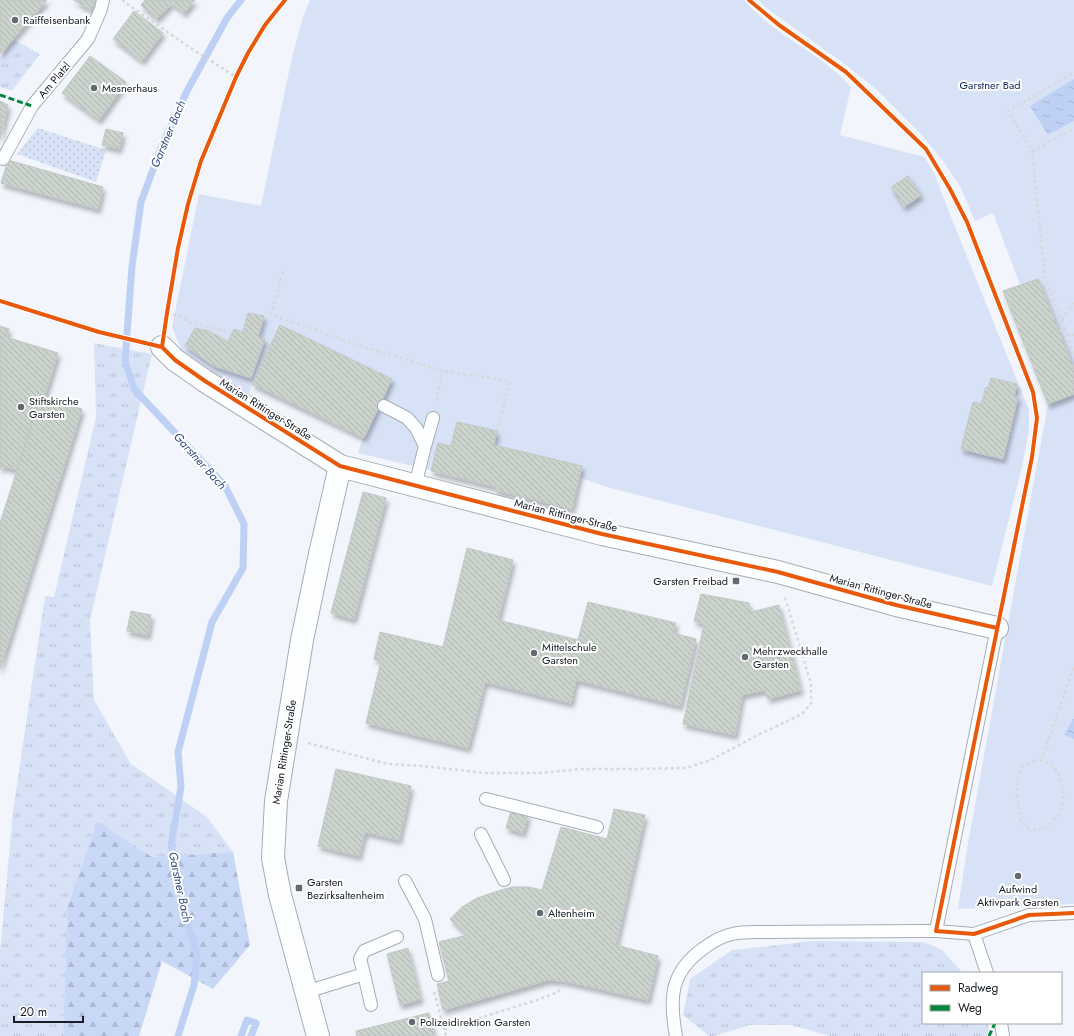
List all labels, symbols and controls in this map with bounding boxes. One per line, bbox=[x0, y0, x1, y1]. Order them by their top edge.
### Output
place label: Raiffeisenbank bbox=[23, 12, 90, 28]
marker: Raiffeisenbank bbox=[10, 15, 20, 25]
street label: Am Platzl bbox=[34, 58, 74, 102]
park label: Garstner Bad bbox=[960, 77, 1020, 93]
place label: Mesnerhaus bbox=[102, 80, 158, 96]
marker: Mesnerhaus bbox=[89, 83, 99, 93]
water label: Garstner Bach bbox=[146, 97, 190, 171]
street label: Marian Rittinger-Straße bbox=[217, 374, 315, 444]
place label: Stiftskirche Garsten bbox=[29, 393, 79, 422]
marker: Stiftskirche Garsten bbox=[16, 402, 26, 412]
water label: Garstner Bach bbox=[169, 428, 231, 494]
street label: Marian Rittinger-Straße bbox=[513, 494, 620, 536]
street label: Marian Rittinger-Straße bbox=[828, 570, 934, 613]
place label: Garsten Freibad bbox=[653, 573, 728, 589]
marker: Garsten Freibad bbox=[731, 576, 741, 586]
place label: Mittelschule Garsten bbox=[542, 639, 597, 668]
place label: Mehrzweckhalle Garsten bbox=[753, 643, 828, 672]
marker: Mittelschule Garsten bbox=[529, 648, 539, 658]
marker: Mehrzweckhalle Garsten bbox=[740, 652, 750, 662]
street label: Marian Rittinger-Straße bbox=[268, 698, 300, 805]
water label: Garstner Bach bbox=[164, 850, 196, 924]
marker: Aufwind Aktivpark Garsten bbox=[1013, 871, 1023, 881]
place label: Garsten Bezirksaltenheim bbox=[307, 874, 384, 903]
place label: Aufwind Aktivpark Garsten bbox=[977, 881, 1059, 910]
marker: Garsten Bezirksaltenheim bbox=[294, 883, 304, 893]
place label: Altenheim bbox=[548, 905, 595, 921]
marker: Altenheim bbox=[535, 908, 545, 918]
legend bbox=[922, 972, 1062, 1024]
text: Radweg bbox=[958, 979, 998, 997]
scale bar bbox=[14, 998, 83, 1024]
text: Weg bbox=[958, 999, 982, 1017]
text: 20 m bbox=[20, 1003, 47, 1021]
place label: Polizeidirektion Garsten bbox=[420, 1014, 530, 1030]
marker: Polizeidirektion Garsten bbox=[407, 1017, 417, 1027]

